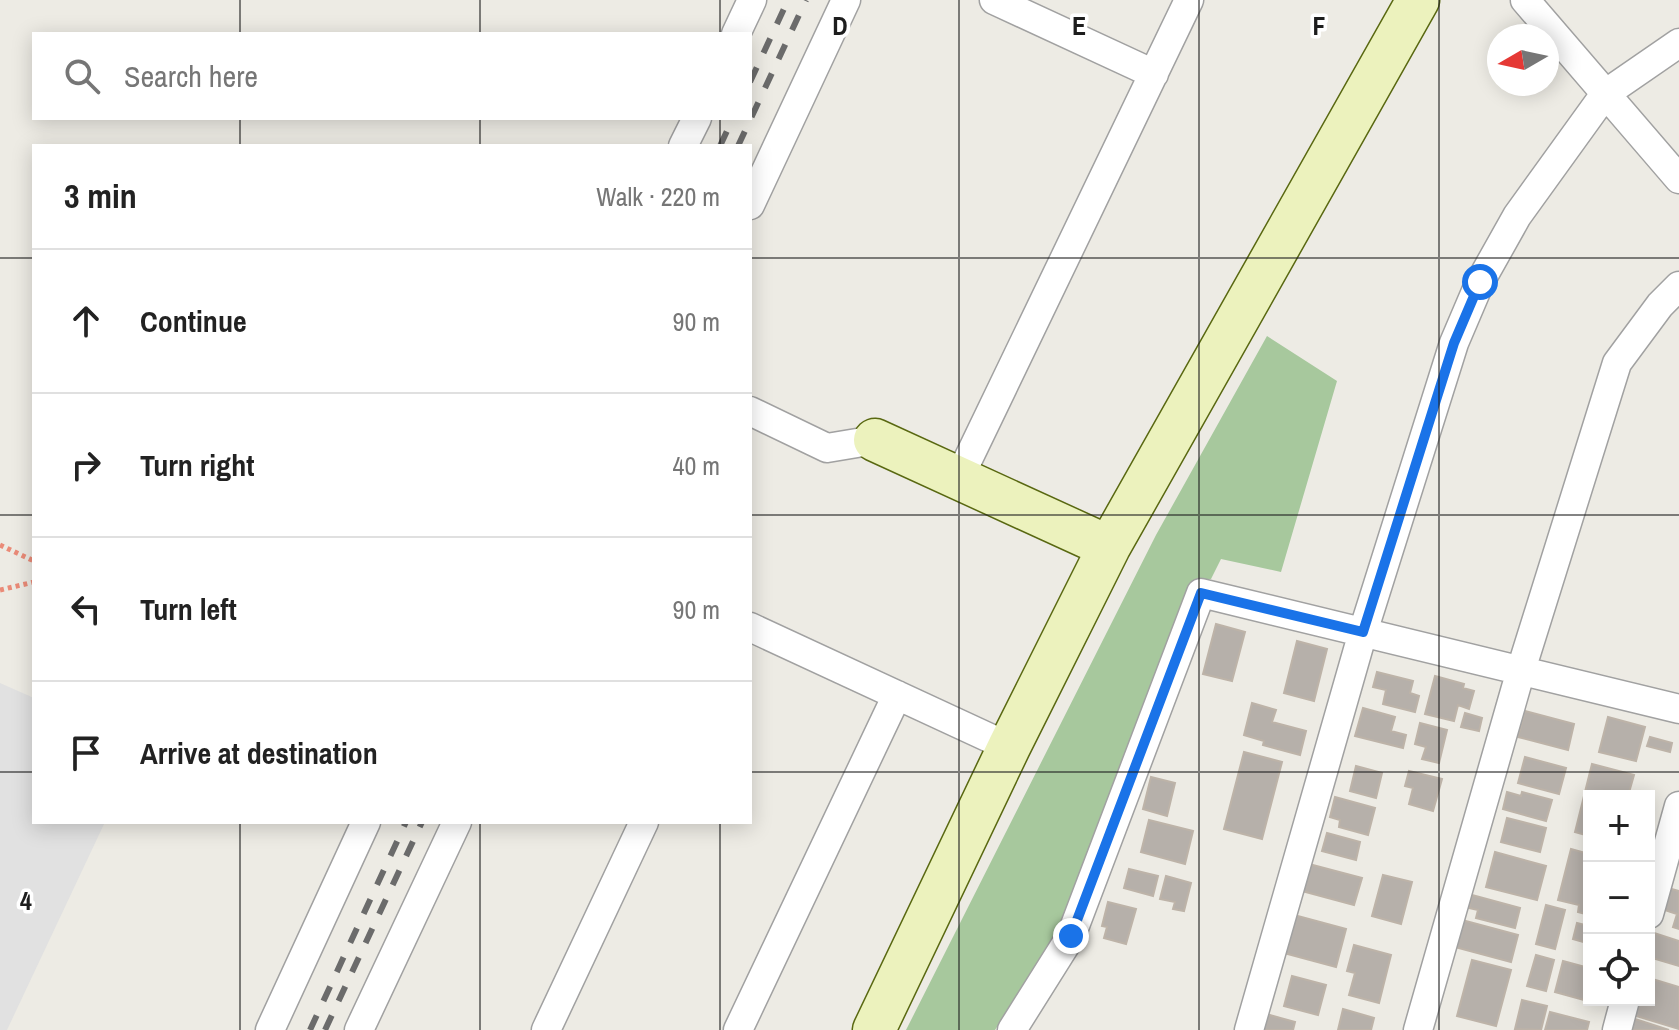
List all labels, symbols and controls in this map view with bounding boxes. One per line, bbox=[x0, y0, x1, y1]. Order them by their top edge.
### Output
text: D bbox=[832, 8, 848, 43]
text: E bbox=[1072, 8, 1086, 43]
text: F bbox=[1312, 8, 1326, 43]
north arrow bbox=[1487, 24, 1559, 96]
search box bbox=[32, 32, 752, 120]
icon: search bbox=[60, 54, 104, 98]
text: Search here bbox=[124, 56, 258, 96]
text: 3 min bbox=[64, 173, 137, 219]
text: Walk · 220 m bbox=[596, 179, 720, 214]
route start bbox=[1462, 264, 1498, 300]
icon: ahead bbox=[64, 299, 108, 343]
text: Continue bbox=[140, 301, 247, 341]
text: 90 m bbox=[673, 304, 720, 339]
icon: right bbox=[64, 443, 108, 487]
text: Turn right bbox=[140, 445, 254, 485]
text: 40 m bbox=[673, 448, 720, 483]
icon: left bbox=[64, 587, 108, 631]
text: Turn left bbox=[140, 589, 237, 629]
text: 90 m bbox=[673, 592, 720, 627]
icon: arrive bbox=[64, 731, 108, 775]
text: Arrive at destination bbox=[140, 733, 378, 773]
map controls bbox=[1583, 790, 1655, 1006]
button: + bbox=[1583, 790, 1655, 862]
button: − bbox=[1583, 862, 1655, 934]
text: 4 bbox=[20, 883, 32, 918]
route end bbox=[1053, 918, 1089, 954]
button: locate bbox=[1583, 934, 1655, 1006]

